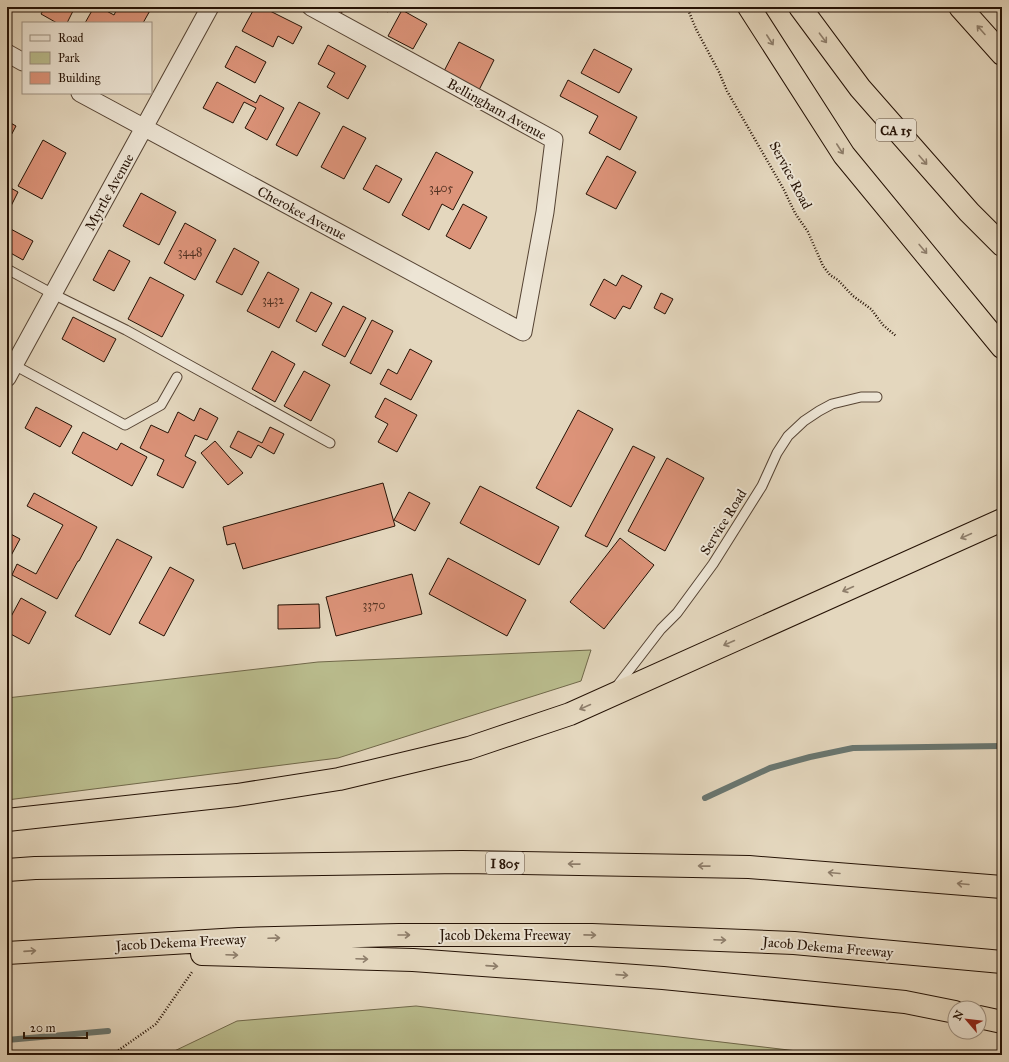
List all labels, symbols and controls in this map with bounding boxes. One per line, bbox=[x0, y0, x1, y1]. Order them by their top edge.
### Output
legend bbox=[22, 22, 152, 94]
one-way arrow bbox=[977, 26, 986, 36]
text: Road bbox=[58, 31, 84, 45]
one-way arrow bbox=[819, 33, 827, 44]
one-way arrow bbox=[766, 34, 774, 45]
text: Park bbox=[58, 51, 80, 65]
text: Building bbox=[58, 71, 101, 86]
street label: Bellingham Avenue bbox=[444, 75, 550, 144]
road number: CA 15 bbox=[876, 119, 916, 141]
street label: Service Road bbox=[766, 138, 816, 212]
one-way arrow bbox=[837, 143, 845, 155]
street label: Myrtle Avenue bbox=[81, 151, 138, 234]
one-way arrow bbox=[918, 155, 927, 165]
house number: 3405 bbox=[429, 181, 453, 195]
street label: Cherokee Avenue bbox=[254, 183, 349, 244]
one-way arrow bbox=[918, 244, 927, 255]
house number: 3448 bbox=[178, 245, 202, 259]
house number: 3432 bbox=[262, 293, 284, 307]
street label: Service Road bbox=[696, 486, 750, 558]
one-way arrow bbox=[961, 533, 973, 541]
one-way arrow bbox=[842, 586, 854, 594]
house number: 3370 bbox=[363, 598, 386, 612]
one-way arrow bbox=[723, 639, 735, 647]
one-way arrow bbox=[579, 704, 591, 711]
road number: I 805 bbox=[486, 852, 524, 874]
one-way arrow bbox=[568, 860, 581, 868]
one-way arrow bbox=[698, 862, 711, 870]
one-way arrow bbox=[828, 870, 841, 877]
one-way arrow bbox=[957, 880, 970, 887]
street label: Jacob Dekema Freeway bbox=[438, 927, 571, 945]
street label: Jacob Dekema Freeway bbox=[113, 931, 247, 956]
one-way arrow bbox=[397, 931, 410, 939]
one-way arrow bbox=[583, 931, 596, 939]
street label: Jacob Dekema Freeway bbox=[760, 933, 894, 963]
one-way arrow bbox=[267, 934, 280, 942]
one-way arrow bbox=[713, 936, 726, 943]
one-way arrow bbox=[23, 948, 36, 955]
one-way arrow bbox=[225, 951, 238, 959]
one-way arrow bbox=[355, 955, 368, 963]
one-way arrow bbox=[485, 962, 498, 969]
one-way arrow bbox=[615, 972, 628, 979]
north arrow bbox=[947, 1000, 987, 1040]
text: N bbox=[951, 1008, 967, 1023]
scale bar bbox=[24, 1014, 87, 1040]
text: 20 m bbox=[30, 1021, 56, 1035]

